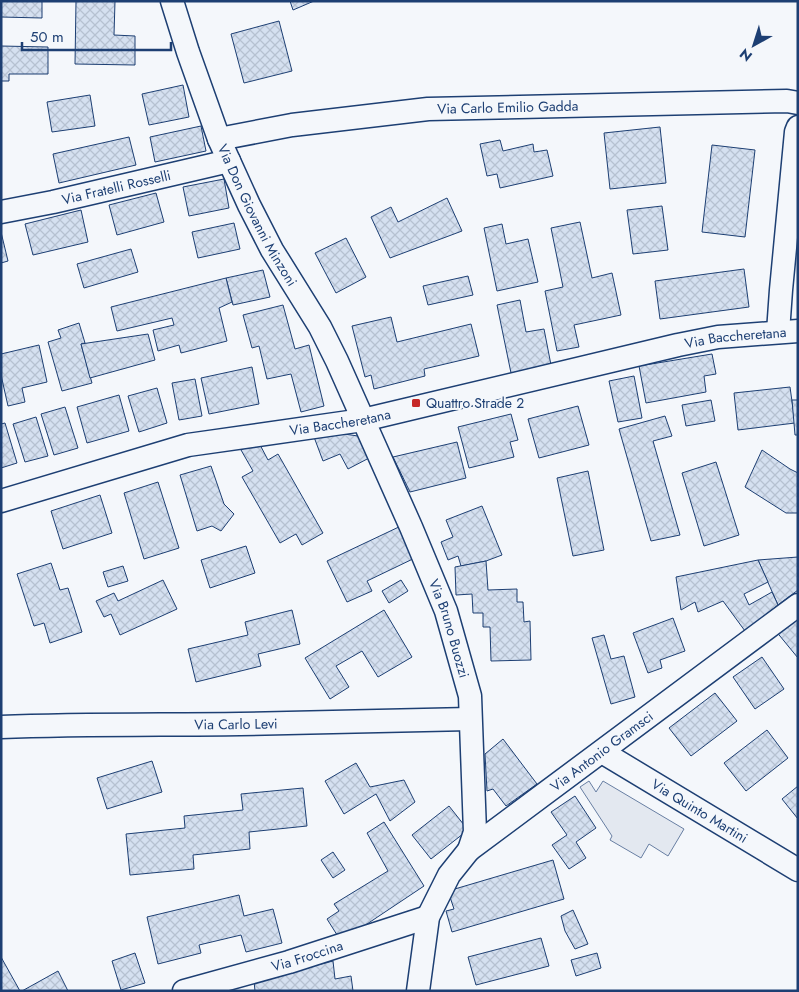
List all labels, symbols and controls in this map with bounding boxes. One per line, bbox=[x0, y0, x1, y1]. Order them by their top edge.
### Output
scale bar bbox=[22, 20, 171, 52]
north arrow bbox=[729, 20, 779, 70]
text: 50 m bbox=[30, 26, 64, 48]
text: N bbox=[735, 44, 756, 66]
street label: Via Carlo Emilio Gadda bbox=[437, 96, 579, 119]
street label: Via Don Giovanni Minzoni bbox=[213, 141, 302, 290]
street label: Via Fratelli Rosselli bbox=[60, 165, 173, 210]
street label: Via Baccheretana bbox=[683, 322, 787, 353]
place label: Quattro Strade 2 bbox=[426, 393, 524, 413]
marker: Quattro Strade 2 bbox=[410, 397, 422, 409]
street label: Via Baccheretana bbox=[288, 404, 393, 440]
street label: Via Bruno Buozzi bbox=[424, 576, 474, 680]
street label: Via Antonio Gramsci bbox=[546, 706, 657, 796]
street label: Via Carlo Levi bbox=[194, 713, 278, 734]
street label: Via Quinto Martini bbox=[648, 774, 752, 848]
street label: Via Froccina bbox=[269, 935, 345, 976]

